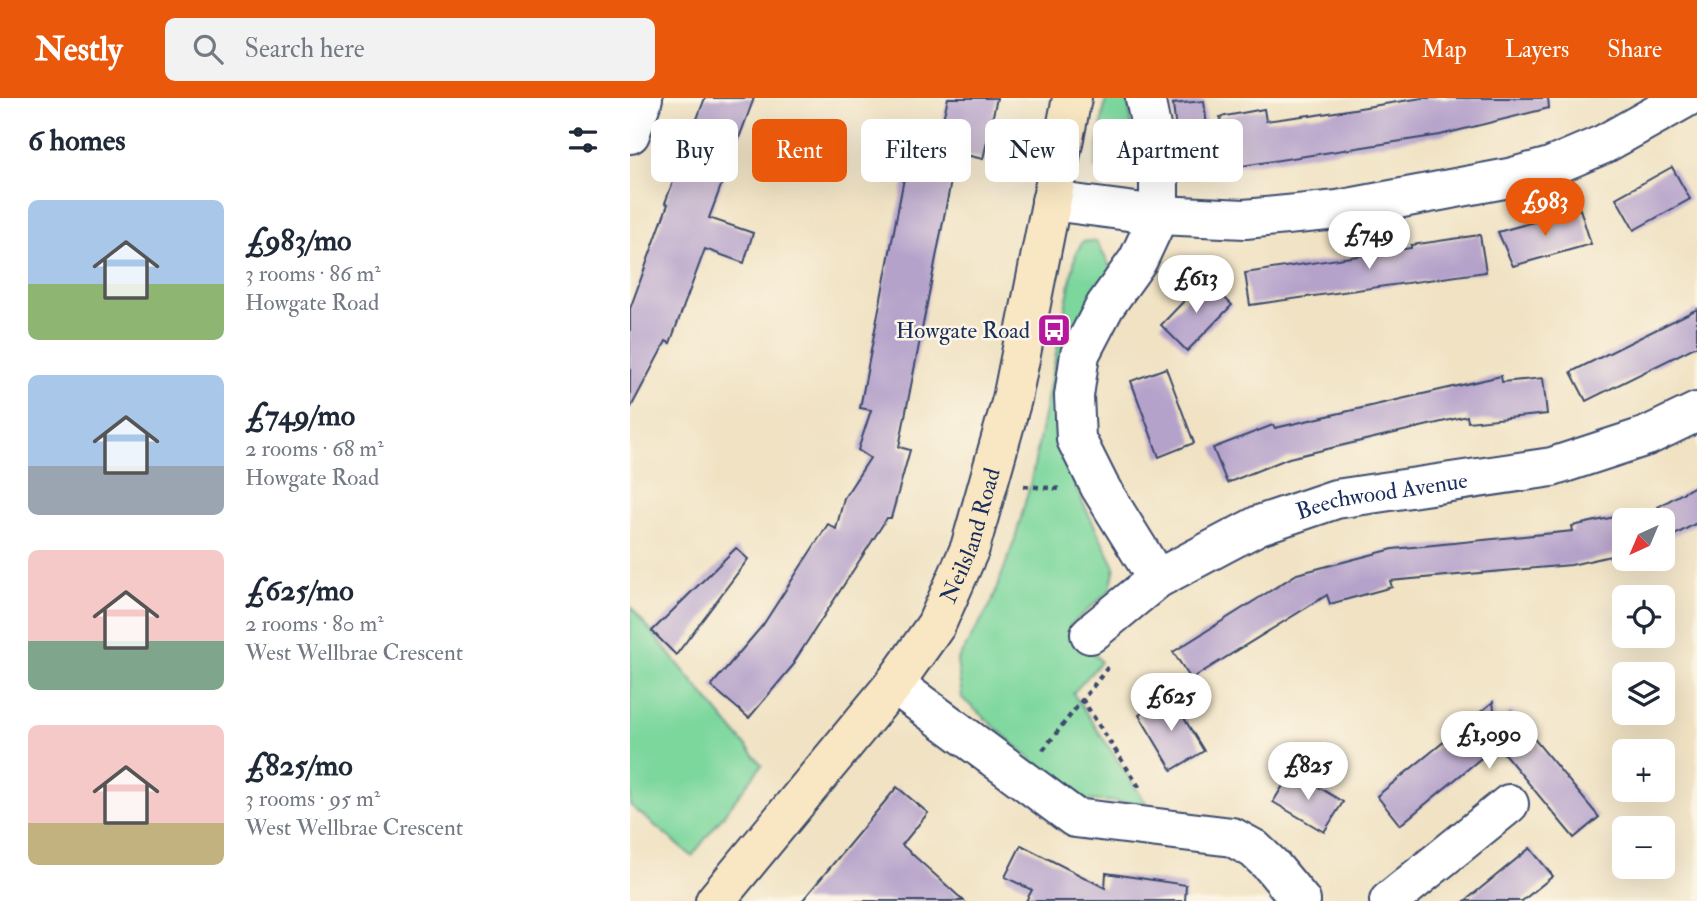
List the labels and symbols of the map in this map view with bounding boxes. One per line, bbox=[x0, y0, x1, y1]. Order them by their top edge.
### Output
pin: £983 bbox=[1504, 178, 1586, 238]
pin: £749 bbox=[1328, 212, 1410, 271]
pin: £613 bbox=[1155, 256, 1237, 315]
bus stop icon: Howgate Road bbox=[1035, 311, 1073, 349]
place label: Howgate Road bbox=[896, 316, 1030, 345]
street label: Neilsland Road bbox=[934, 465, 1007, 608]
street label: Beechwood Avenue bbox=[1292, 466, 1470, 527]
north arrow bbox=[1612, 508, 1675, 570]
pin: £625 bbox=[1130, 674, 1212, 733]
pin: £1,090 bbox=[1432, 712, 1546, 771]
pin: £825 bbox=[1267, 742, 1349, 802]

